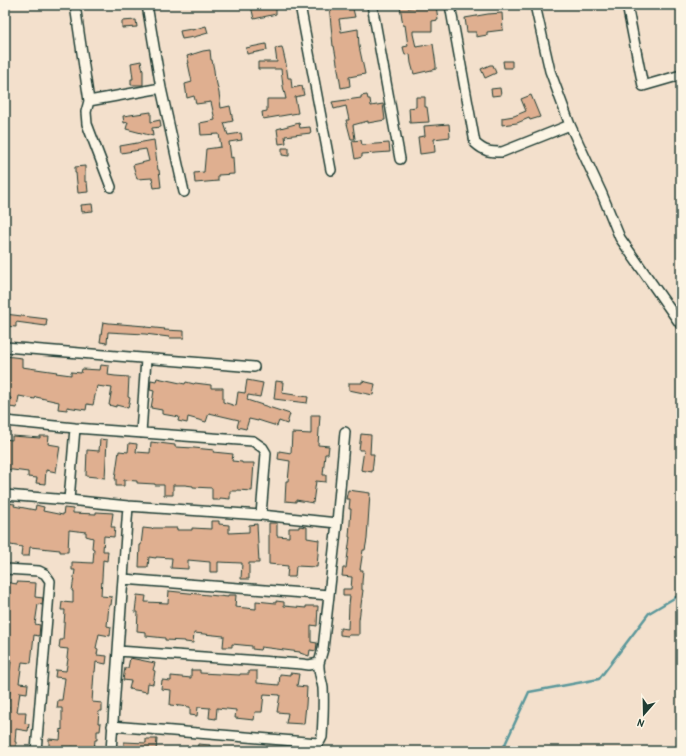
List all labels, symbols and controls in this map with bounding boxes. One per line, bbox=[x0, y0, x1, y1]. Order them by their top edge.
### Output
north arrow bbox=[624, 694, 664, 734]
text: N bbox=[635, 716, 646, 731]

